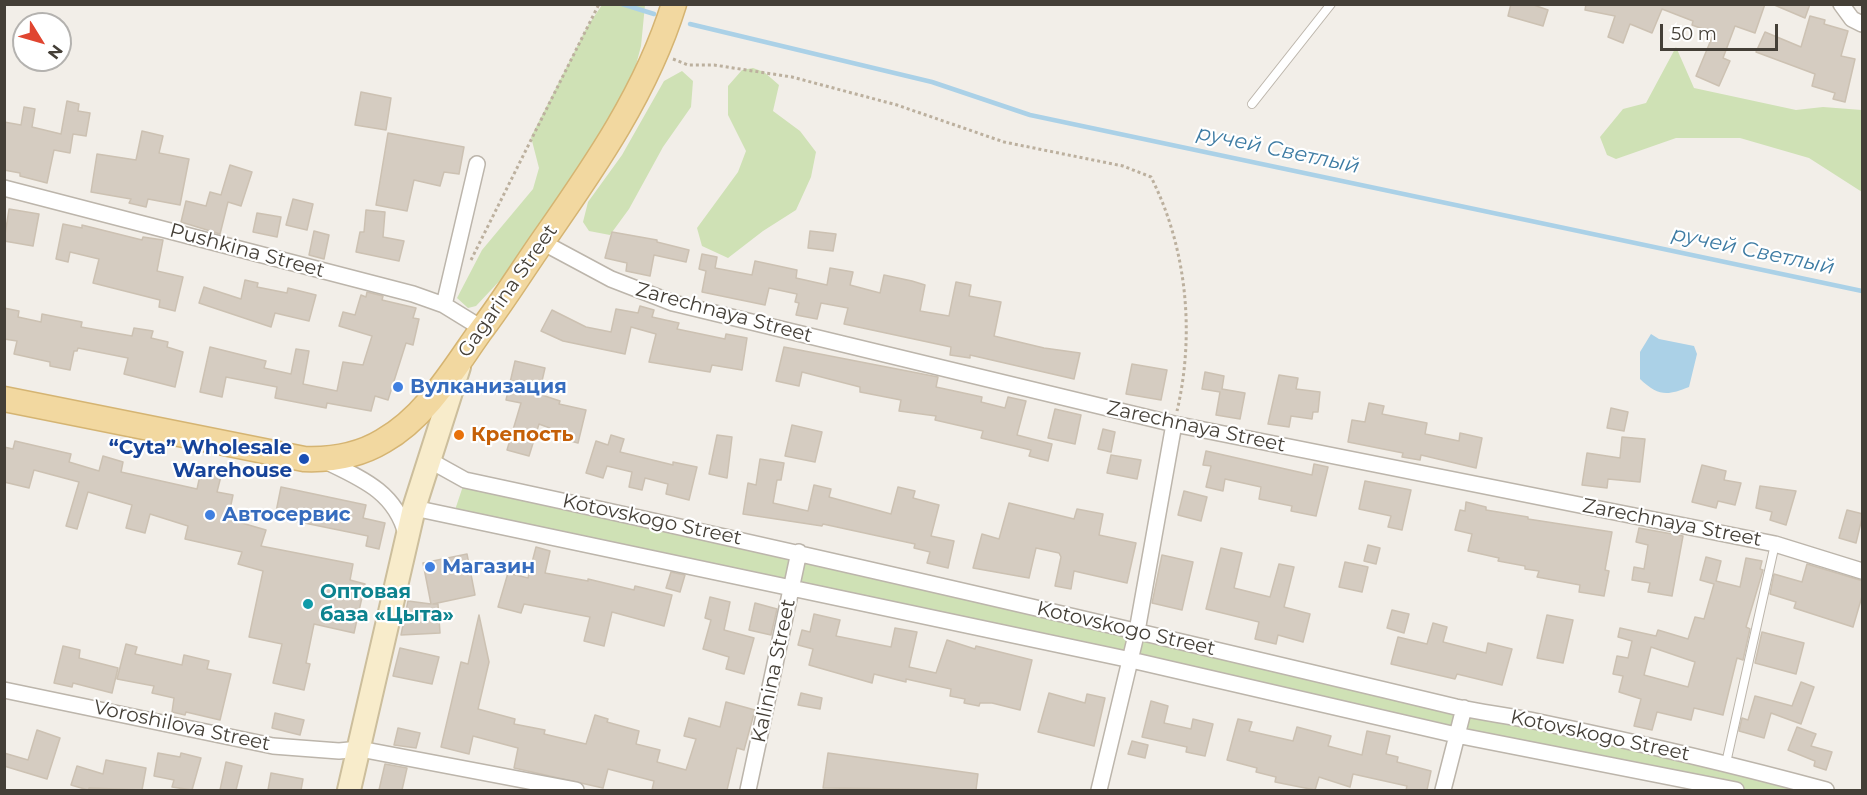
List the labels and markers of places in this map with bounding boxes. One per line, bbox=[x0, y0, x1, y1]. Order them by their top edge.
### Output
place label: Вулканизация bbox=[410, 375, 567, 399]
marker: Вулканизация bbox=[391, 380, 405, 394]
place label: Крепость bbox=[471, 423, 574, 447]
marker: Крепость bbox=[452, 428, 466, 442]
place label: “Cyta” Wholesale Warehouse bbox=[109, 436, 292, 483]
marker: “Cyta” Wholesale Warehouse bbox=[297, 452, 311, 466]
place label: Автосервис bbox=[222, 503, 351, 527]
marker: Автосервис bbox=[203, 508, 217, 522]
place label: Магазин bbox=[442, 555, 535, 579]
marker: Магазин bbox=[423, 560, 437, 574]
place label: Оптовая база «Цыта» bbox=[320, 580, 454, 627]
marker: Оптовая база «Цыта» bbox=[301, 597, 315, 611]

